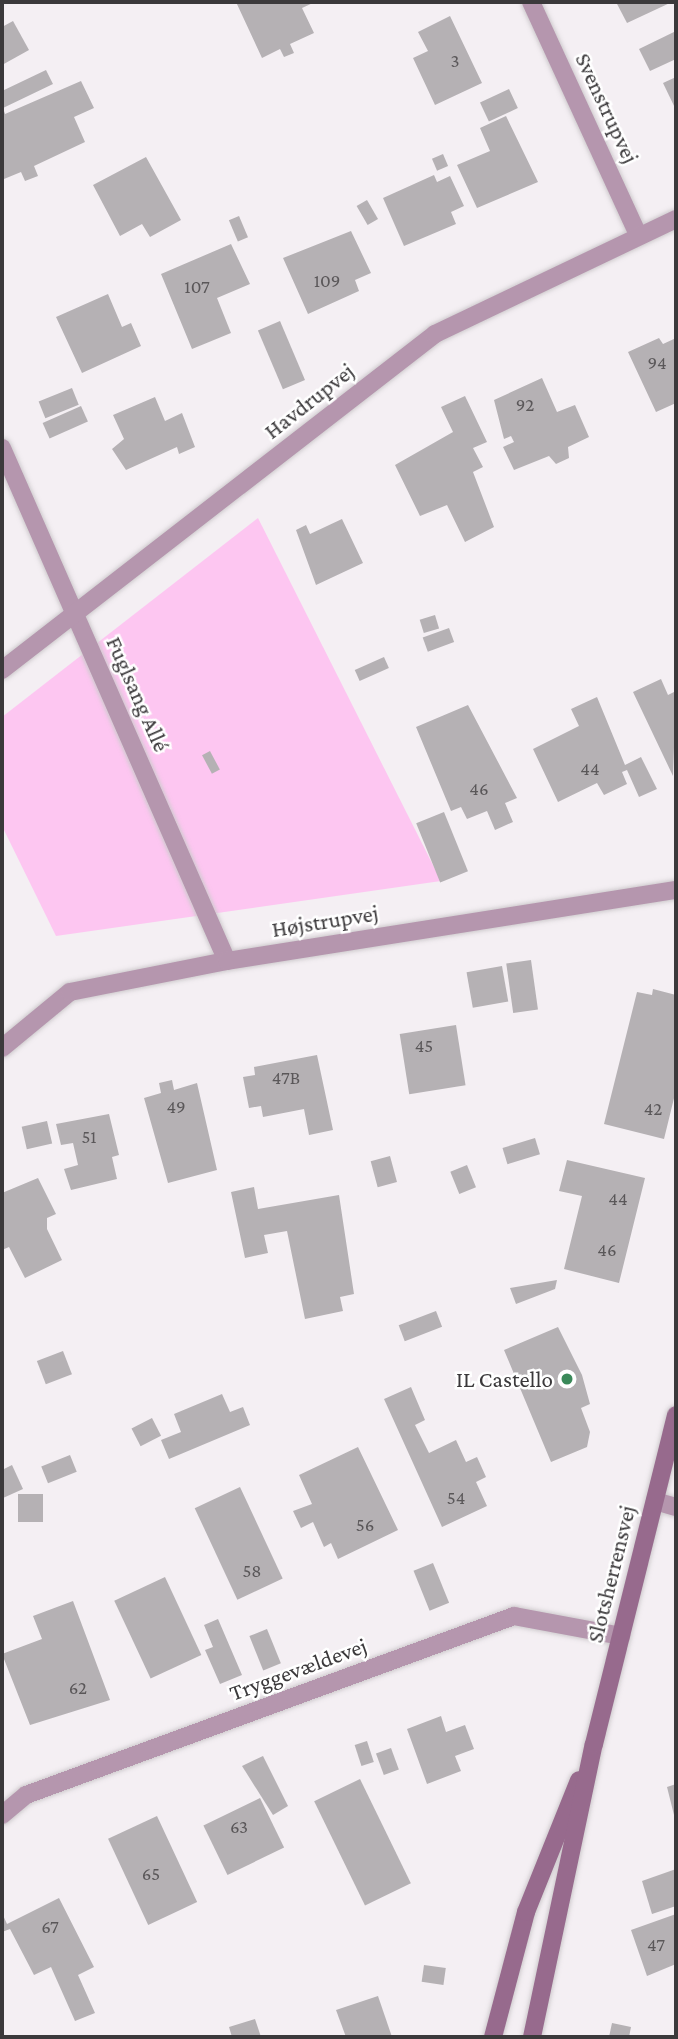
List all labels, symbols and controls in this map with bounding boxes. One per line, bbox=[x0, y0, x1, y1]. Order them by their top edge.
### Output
street label: Svenstrupvej bbox=[569, 48, 645, 168]
house number: 3 bbox=[450, 50, 460, 72]
house number: 109 bbox=[314, 270, 340, 292]
house number: 107 bbox=[184, 276, 210, 298]
house number: 94 bbox=[647, 352, 667, 374]
street label: Havdrupvej bbox=[258, 357, 360, 445]
house number: 92 bbox=[516, 394, 534, 416]
street label: Fuglsang Allé bbox=[100, 632, 176, 756]
house number: 44 bbox=[580, 758, 600, 780]
house number: 46 bbox=[469, 778, 489, 800]
street label: Højstrupvej bbox=[270, 899, 380, 943]
house number: 45 bbox=[415, 1035, 433, 1057]
house number: 47B bbox=[272, 1067, 300, 1089]
house number: 49 bbox=[166, 1096, 186, 1118]
house number: 42 bbox=[644, 1098, 662, 1120]
house number: 51 bbox=[81, 1126, 97, 1148]
house number: 44 bbox=[608, 1188, 628, 1210]
house number: 46 bbox=[597, 1239, 617, 1261]
place label: IL Castello bbox=[456, 1365, 553, 1393]
marker: IL Castello bbox=[559, 1371, 575, 1387]
house number: 54 bbox=[447, 1487, 465, 1509]
street label: Slotsherrensvej bbox=[581, 1502, 641, 1646]
house number: 56 bbox=[356, 1514, 374, 1536]
house number: 58 bbox=[242, 1560, 262, 1582]
street label: Tryggevældevej bbox=[226, 1631, 370, 1707]
house number: 62 bbox=[69, 1677, 87, 1699]
house number: 63 bbox=[230, 1816, 248, 1838]
house number: 65 bbox=[142, 1863, 160, 1885]
house number: 67 bbox=[41, 1916, 59, 1938]
house number: 47 bbox=[647, 1934, 665, 1956]

